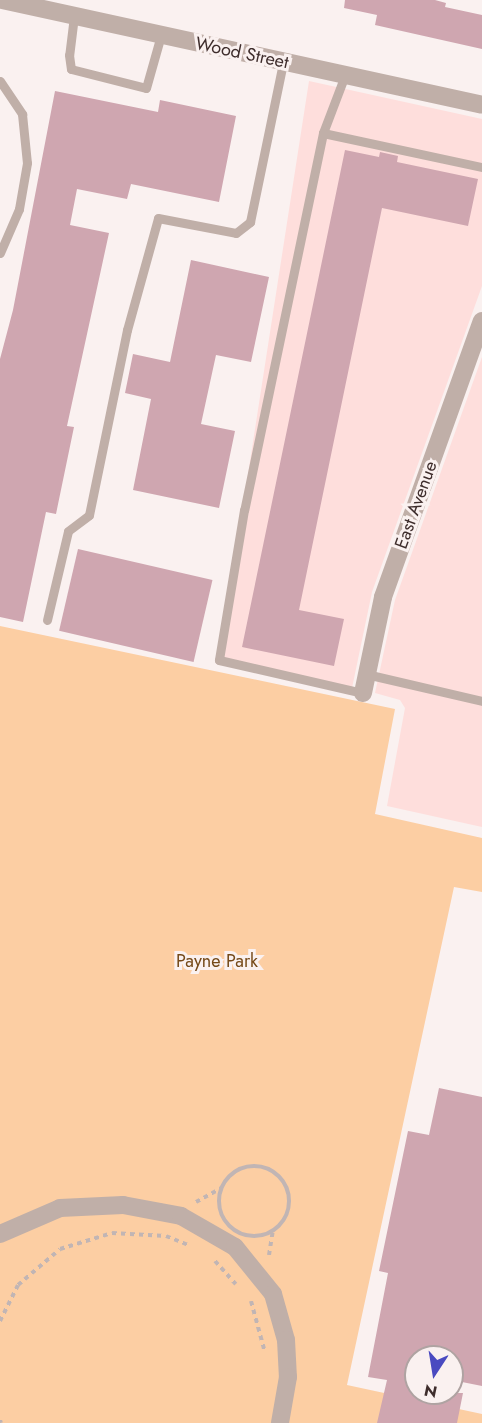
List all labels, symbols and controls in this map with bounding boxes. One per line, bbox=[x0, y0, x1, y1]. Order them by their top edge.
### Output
street label: Wood Street bbox=[193, 33, 291, 73]
street label: East Avenue bbox=[390, 458, 442, 552]
park label: Payne Park bbox=[176, 950, 258, 972]
north arrow bbox=[404, 1345, 464, 1405]
text: N bbox=[422, 1379, 439, 1404]

